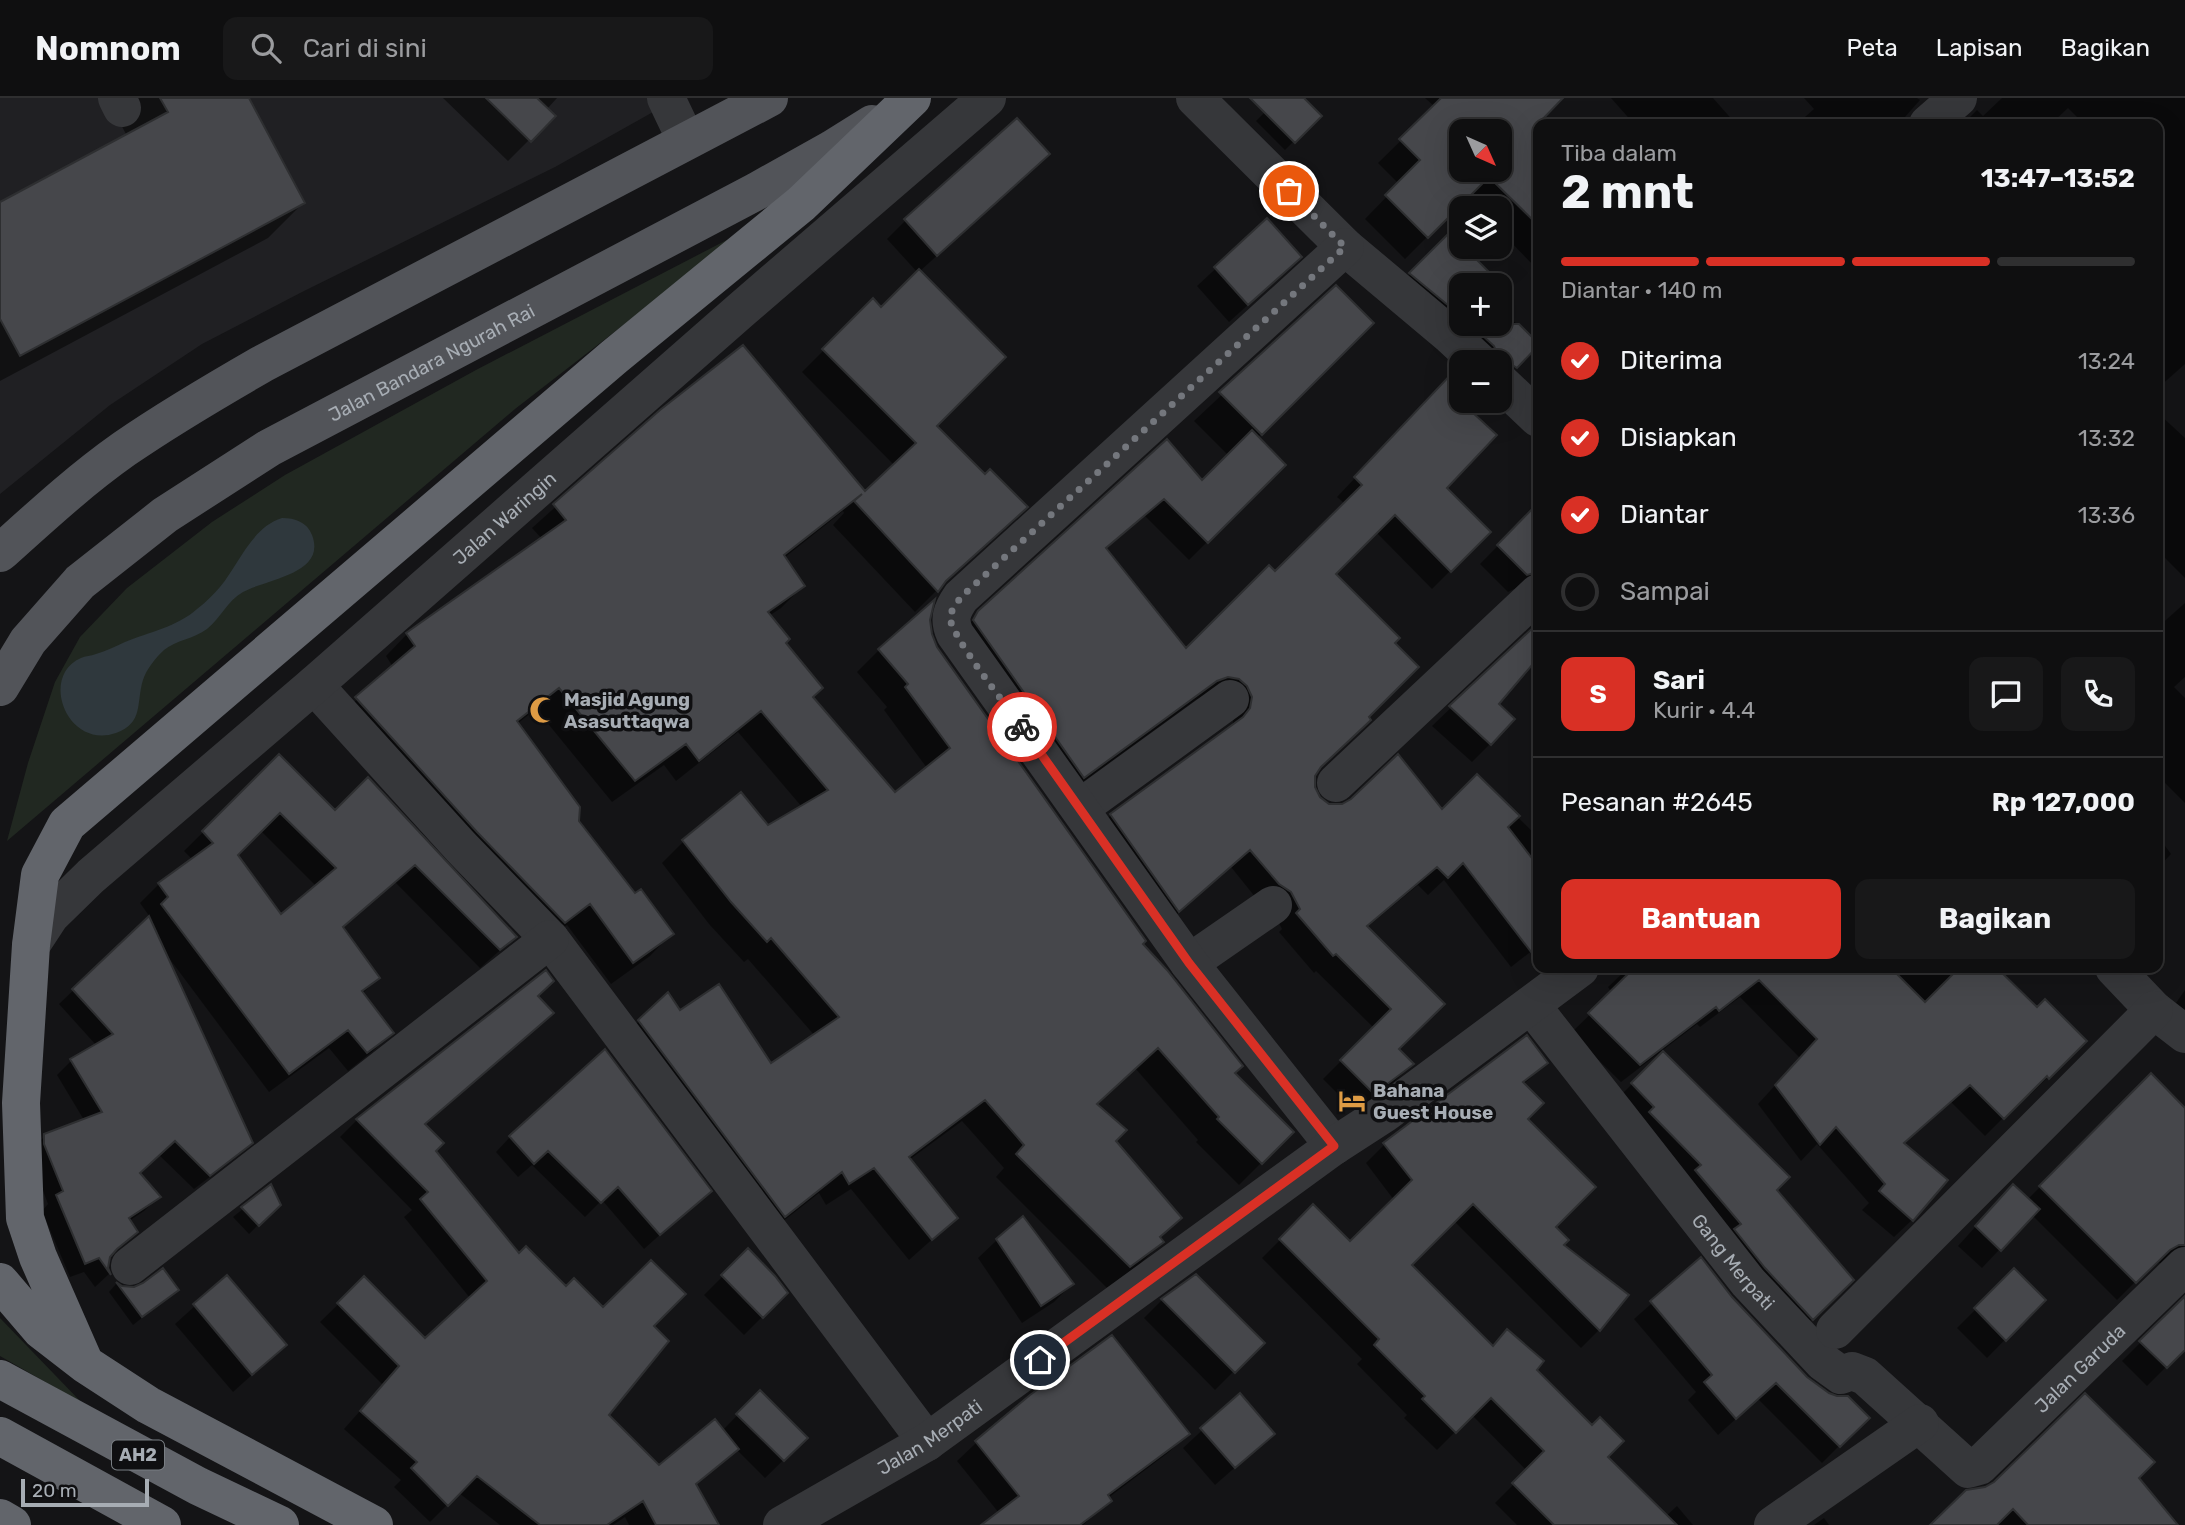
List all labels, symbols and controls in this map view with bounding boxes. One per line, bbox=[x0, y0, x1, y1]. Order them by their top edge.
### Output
search box bbox=[223, 17, 713, 80]
text: Nomnom bbox=[35, 29, 181, 68]
icon: search bbox=[247, 29, 285, 67]
text: Cari di sini bbox=[303, 33, 427, 64]
text: Peta bbox=[1846, 34, 1898, 62]
text: Lapisan bbox=[1936, 34, 2023, 62]
text: Bagikan bbox=[2061, 34, 2150, 62]
north arrow bbox=[1449, 119, 1512, 182]
map controls bbox=[1449, 119, 1512, 413]
text: Tiba dalam bbox=[1561, 139, 1677, 167]
pin bbox=[1259, 161, 1319, 221]
text: 13:47–13:52 bbox=[1981, 163, 2135, 194]
text: 2 mnt bbox=[1561, 165, 1694, 220]
icon: bag bbox=[1270, 172, 1308, 210]
button: layers bbox=[1449, 196, 1512, 259]
button: + bbox=[1449, 273, 1512, 336]
text: Diantar · 140 m bbox=[1561, 276, 1722, 304]
street label: Jalan Bandara Ngurah Rai bbox=[324, 299, 538, 426]
icon: check bbox=[1561, 342, 1599, 380]
text: Diterima bbox=[1620, 345, 1723, 376]
text: 13:24 bbox=[2078, 347, 2135, 375]
button: − bbox=[1449, 350, 1512, 413]
icon: check bbox=[1561, 419, 1599, 457]
text: Disiapkan bbox=[1620, 422, 1737, 453]
text: 13:32 bbox=[2078, 424, 2135, 452]
street label: Jalan Waringin bbox=[448, 466, 561, 569]
icon: check bbox=[1561, 496, 1599, 534]
text: Diantar bbox=[1620, 499, 1709, 530]
text: 13:36 bbox=[2078, 501, 2135, 529]
text: Sampai bbox=[1620, 576, 1710, 607]
button: chat bbox=[1969, 657, 2043, 731]
button: phone bbox=[2061, 657, 2135, 731]
text: Sari bbox=[1653, 665, 1705, 696]
text: S bbox=[1589, 679, 1607, 710]
place label: Masjid Agung Asasuttaqwa bbox=[564, 688, 690, 733]
courier bbox=[987, 692, 1057, 762]
mosque icon: Masjid Agung Asasuttaqwa bbox=[528, 695, 558, 725]
text: Kurir · 4.4 bbox=[1653, 696, 1755, 724]
icon: bike bbox=[1003, 708, 1041, 746]
text: Pesanan #2645 bbox=[1561, 787, 1753, 818]
text: Rp 127,000 bbox=[1992, 787, 2135, 818]
button: Bantuan bbox=[1561, 879, 1841, 959]
button: Bagikan bbox=[1855, 879, 2135, 959]
place label: Bahana Guest House bbox=[1373, 1079, 1493, 1124]
hotel icon: Bahana Guest House bbox=[1337, 1086, 1367, 1116]
street label: Gang Merpati bbox=[1687, 1209, 1780, 1315]
street label: Jalan Garuda bbox=[2030, 1319, 2130, 1417]
pin bbox=[1010, 1330, 1070, 1390]
icon: home bbox=[1021, 1341, 1059, 1379]
street label: Jalan Merpati bbox=[873, 1394, 986, 1479]
road number: AH2 bbox=[112, 1440, 164, 1470]
scale bar bbox=[21, 1476, 149, 1508]
text: 20 m bbox=[32, 1479, 77, 1502]

